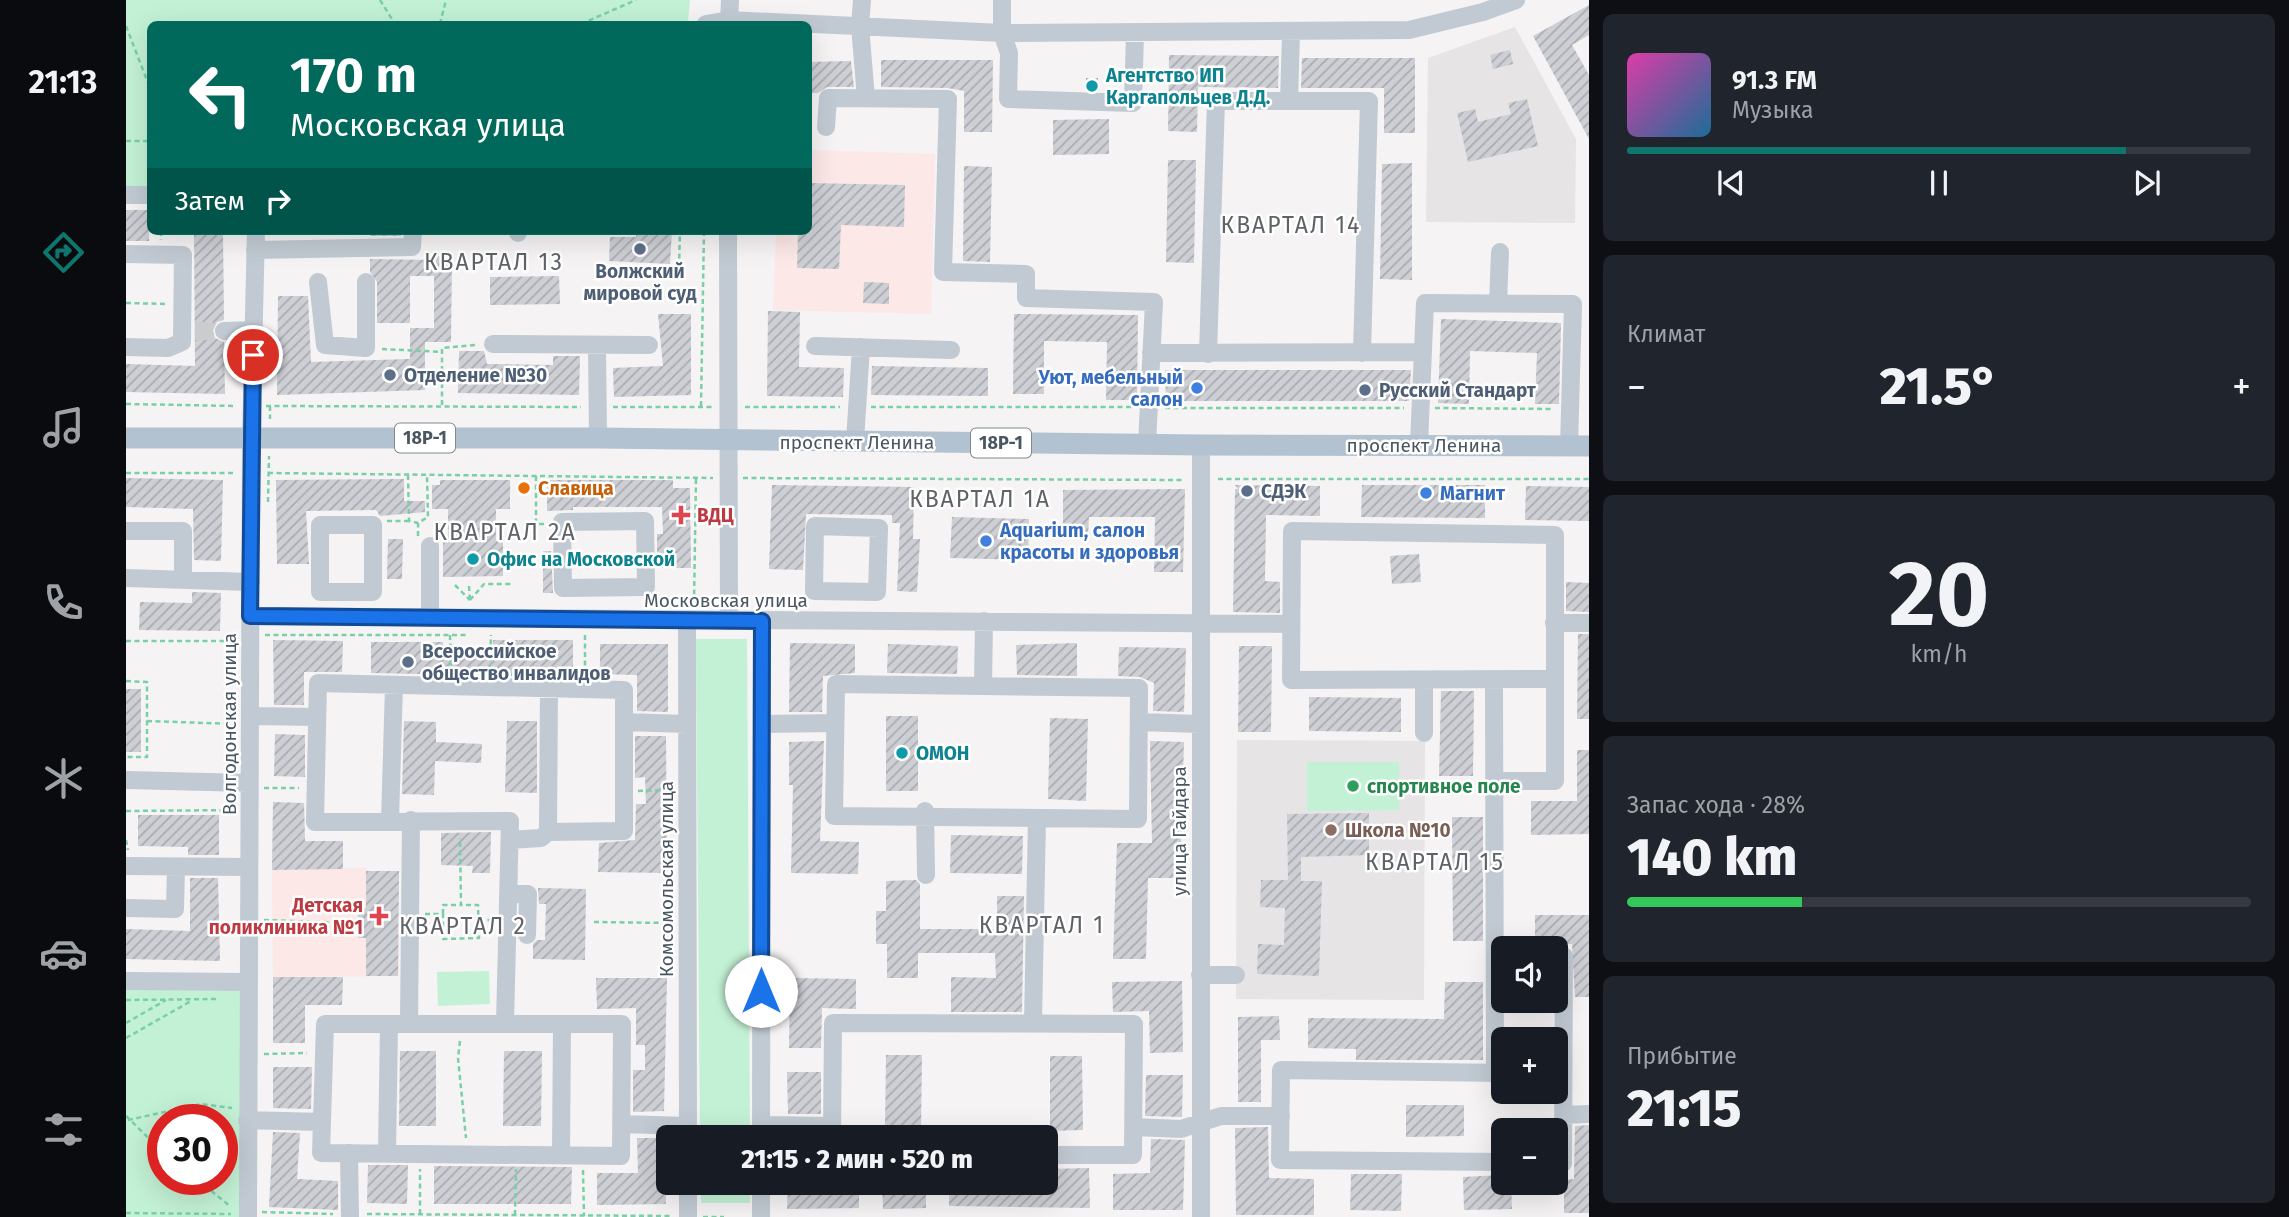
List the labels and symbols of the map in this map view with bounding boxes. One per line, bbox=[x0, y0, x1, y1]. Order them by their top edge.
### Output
place label: Агентство ИП Каргапольцев Д.Д. bbox=[1105, 64, 1270, 109]
marker: Агентство ИП Каргапольцев Д.Д. bbox=[1084, 78, 1100, 94]
district label: КВАРТАЛ 14 bbox=[1221, 211, 1361, 239]
marker: Волжский мировой суд bbox=[632, 241, 648, 257]
district label: КВАРТАЛ 13 bbox=[424, 248, 564, 276]
place label: Волжский мировой суд bbox=[584, 260, 697, 305]
pin bbox=[223, 325, 283, 385]
place label: Отделение №30 bbox=[404, 364, 547, 387]
place label: Уют, мебельный салон bbox=[1038, 366, 1183, 411]
marker: Отделение №30 bbox=[382, 367, 398, 383]
place label: Русский Стандарт bbox=[1379, 379, 1537, 402]
marker: Уют, мебельный салон bbox=[1189, 380, 1205, 396]
marker: Русский Стандарт bbox=[1357, 382, 1373, 398]
road number: 18Р-1 bbox=[395, 424, 455, 452]
road number: 18Р-1 bbox=[971, 428, 1031, 458]
street label: проспект Ленина bbox=[780, 431, 934, 454]
street label: проспект Ленина bbox=[1347, 434, 1501, 457]
place label: Славица bbox=[538, 477, 614, 500]
marker: Славица bbox=[516, 480, 532, 496]
place label: СДЭК bbox=[1261, 480, 1306, 503]
place label: Магнит bbox=[1440, 482, 1506, 505]
marker: СДЭК bbox=[1239, 483, 1255, 499]
district label: КВАРТАЛ 1А bbox=[909, 485, 1051, 513]
marker: Магнит bbox=[1418, 485, 1434, 501]
place label: ВДЦ bbox=[697, 504, 734, 527]
marker: ВДЦ bbox=[671, 505, 691, 525]
district label: КВАРТАЛ 2А bbox=[433, 518, 577, 546]
place label: Aquarium, салон красоты и здоровья bbox=[999, 519, 1179, 564]
marker: Aquarium, салон красоты и здоровья bbox=[978, 533, 994, 549]
place label: Офис на Московской bbox=[487, 548, 675, 571]
marker: Офис на Московской bbox=[465, 551, 481, 567]
street label: Московская улица bbox=[644, 589, 808, 612]
street label: Волгодонская улица bbox=[218, 633, 241, 815]
place label: Всероссийское общество инвалидов bbox=[422, 640, 611, 685]
marker: Всероссийское общество инвалидов bbox=[400, 654, 416, 670]
place label: ОМОН bbox=[916, 742, 970, 765]
marker: ОМОН bbox=[894, 745, 910, 761]
street label: улица Гайдара bbox=[1168, 766, 1191, 896]
place label: спортивное поле bbox=[1367, 775, 1520, 798]
marker: спортивное поле bbox=[1345, 778, 1361, 794]
street label: Комсомольская улица bbox=[655, 781, 678, 977]
place label: Школа №10 bbox=[1345, 819, 1451, 842]
marker: Школа №10 bbox=[1323, 822, 1339, 838]
district label: КВАРТАЛ 15 bbox=[1365, 848, 1505, 876]
place label: Детская поликлиника №1 bbox=[209, 894, 363, 939]
marker: Детская поликлиника №1 bbox=[369, 906, 389, 926]
district label: КВАРТАЛ 1 bbox=[979, 911, 1105, 939]
district label: КВАРТАЛ 2 bbox=[399, 912, 527, 940]
position arrow bbox=[724, 954, 798, 1028]
speed limit sign: 30 bbox=[147, 1104, 238, 1195]

